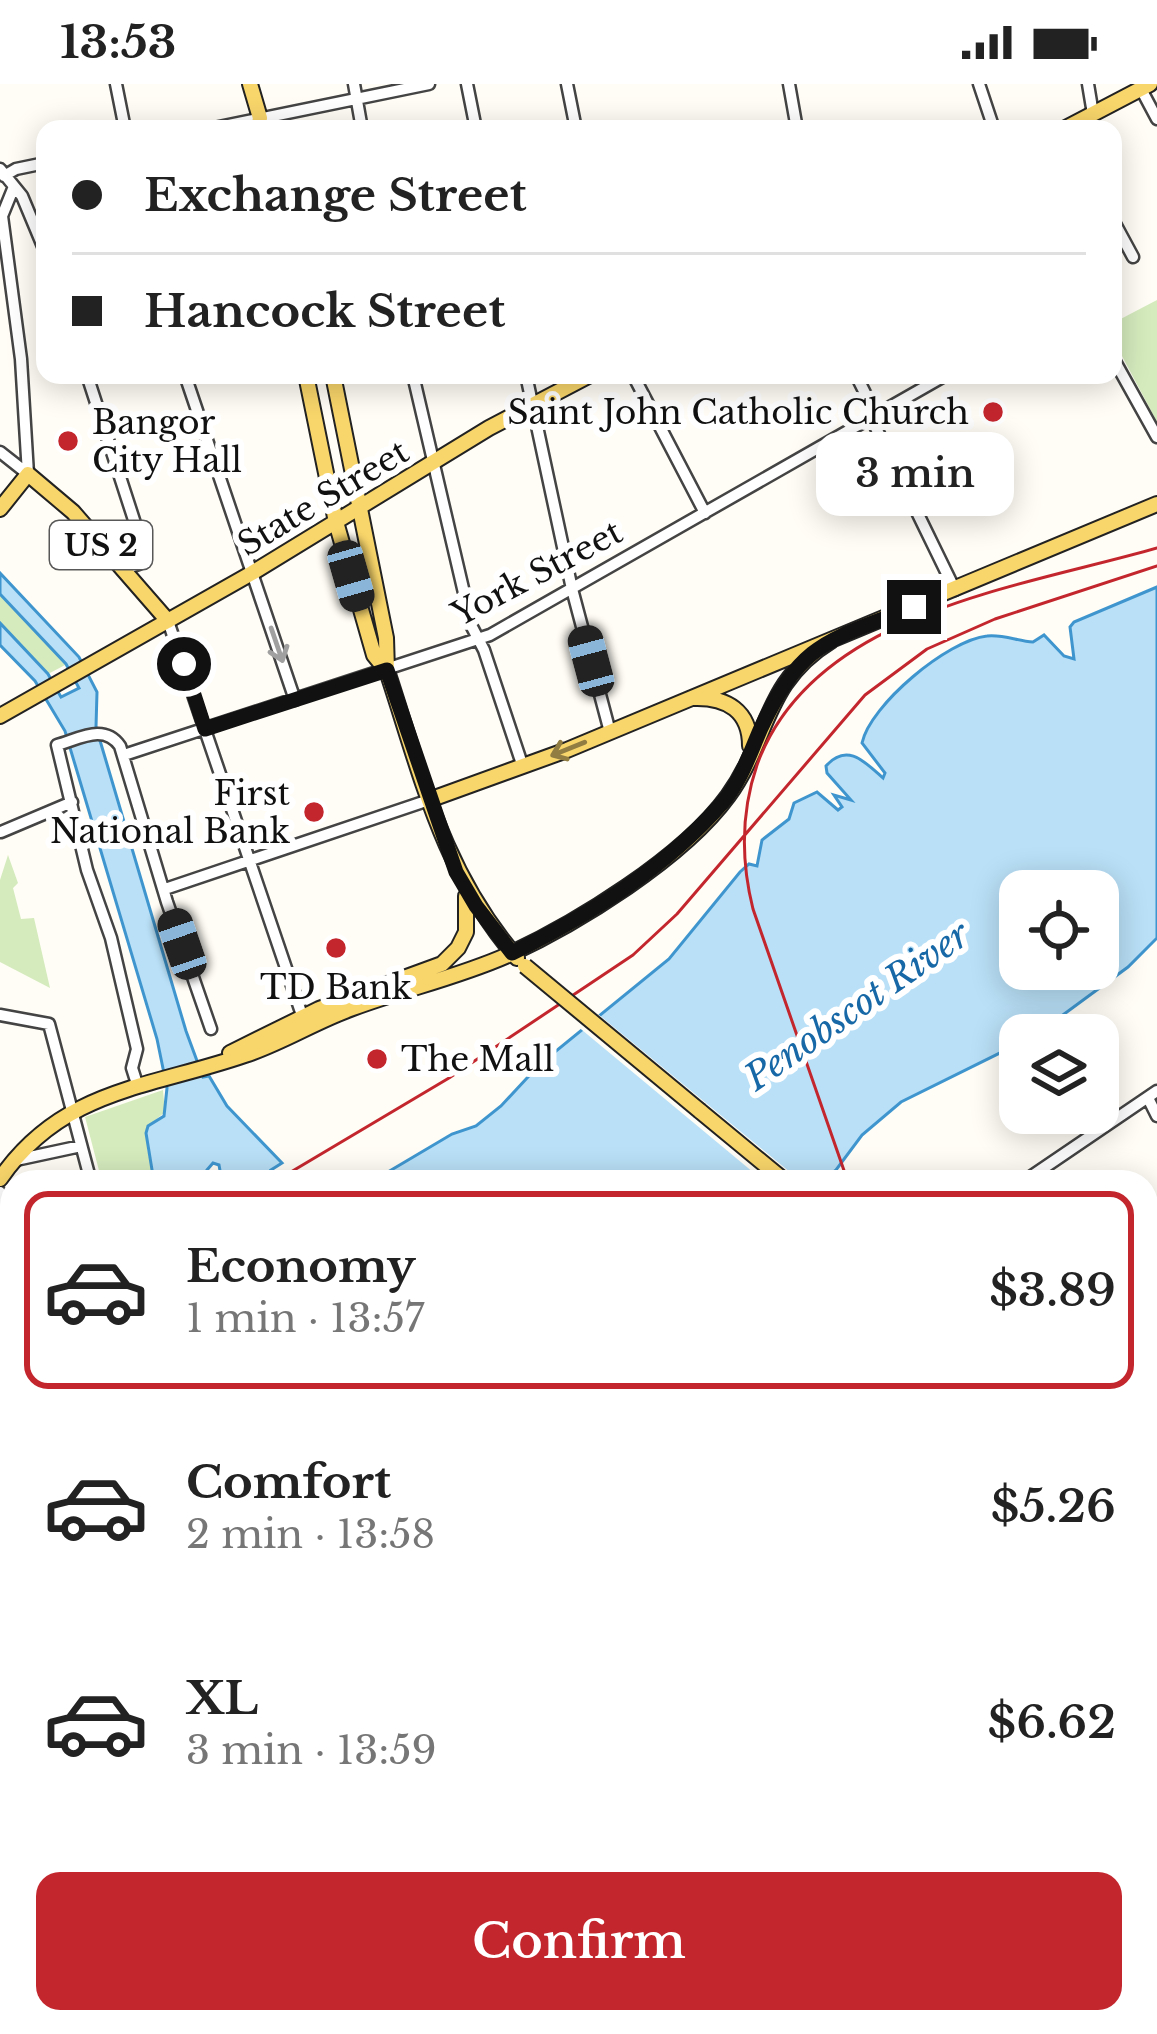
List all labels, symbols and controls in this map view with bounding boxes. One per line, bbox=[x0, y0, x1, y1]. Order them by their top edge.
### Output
text: 13:53 bbox=[60, 14, 177, 70]
text: Exchange Street bbox=[144, 167, 527, 223]
text: Hancock Street bbox=[144, 283, 505, 339]
place label: Saint John Catholic Church bbox=[507, 392, 969, 433]
marker: Saint John Catholic Church bbox=[980, 399, 1006, 425]
place label: Bangor City Hall bbox=[92, 402, 242, 481]
marker: Bangor City Hall bbox=[55, 428, 81, 454]
street label: State Street bbox=[230, 431, 416, 565]
callout: 3 min bbox=[815, 433, 1013, 517]
text: 3 min bbox=[855, 449, 975, 498]
street label: York Street bbox=[444, 511, 630, 635]
road number: US 2 bbox=[50, 521, 152, 569]
car bbox=[324, 536, 378, 616]
route end bbox=[887, 580, 941, 634]
car bbox=[564, 622, 618, 700]
one-way arrow bbox=[267, 625, 289, 663]
route start bbox=[157, 637, 211, 691]
one-way arrow bbox=[551, 740, 588, 761]
place label: First National Bank bbox=[50, 773, 291, 852]
marker: First National Bank bbox=[301, 799, 327, 825]
map controls bbox=[999, 870, 1119, 1134]
button: locate bbox=[999, 870, 1119, 990]
car bbox=[153, 904, 211, 984]
water label: Penobscot River bbox=[735, 911, 979, 1101]
marker: TD Bank bbox=[323, 935, 349, 961]
place label: TD Bank bbox=[260, 967, 413, 1008]
button: layers bbox=[999, 1014, 1119, 1134]
place label: The Mall bbox=[401, 1039, 554, 1080]
marker: The Mall bbox=[364, 1046, 390, 1072]
icon: car bbox=[42, 1236, 150, 1344]
text: Economy bbox=[186, 1238, 416, 1294]
text: $3.89 bbox=[989, 1262, 1116, 1318]
text: 1 min · 13:57 bbox=[186, 1294, 424, 1343]
icon: car bbox=[42, 1452, 150, 1560]
text: Comfort bbox=[186, 1454, 391, 1510]
text: $5.26 bbox=[991, 1478, 1116, 1534]
text: 2 min · 13:58 bbox=[186, 1510, 435, 1559]
icon: car bbox=[42, 1668, 150, 1776]
text: XL bbox=[186, 1670, 258, 1726]
text: $6.62 bbox=[988, 1694, 1116, 1750]
text: 3 min · 13:59 bbox=[186, 1726, 437, 1775]
button: Confirm bbox=[36, 1872, 1122, 2010]

